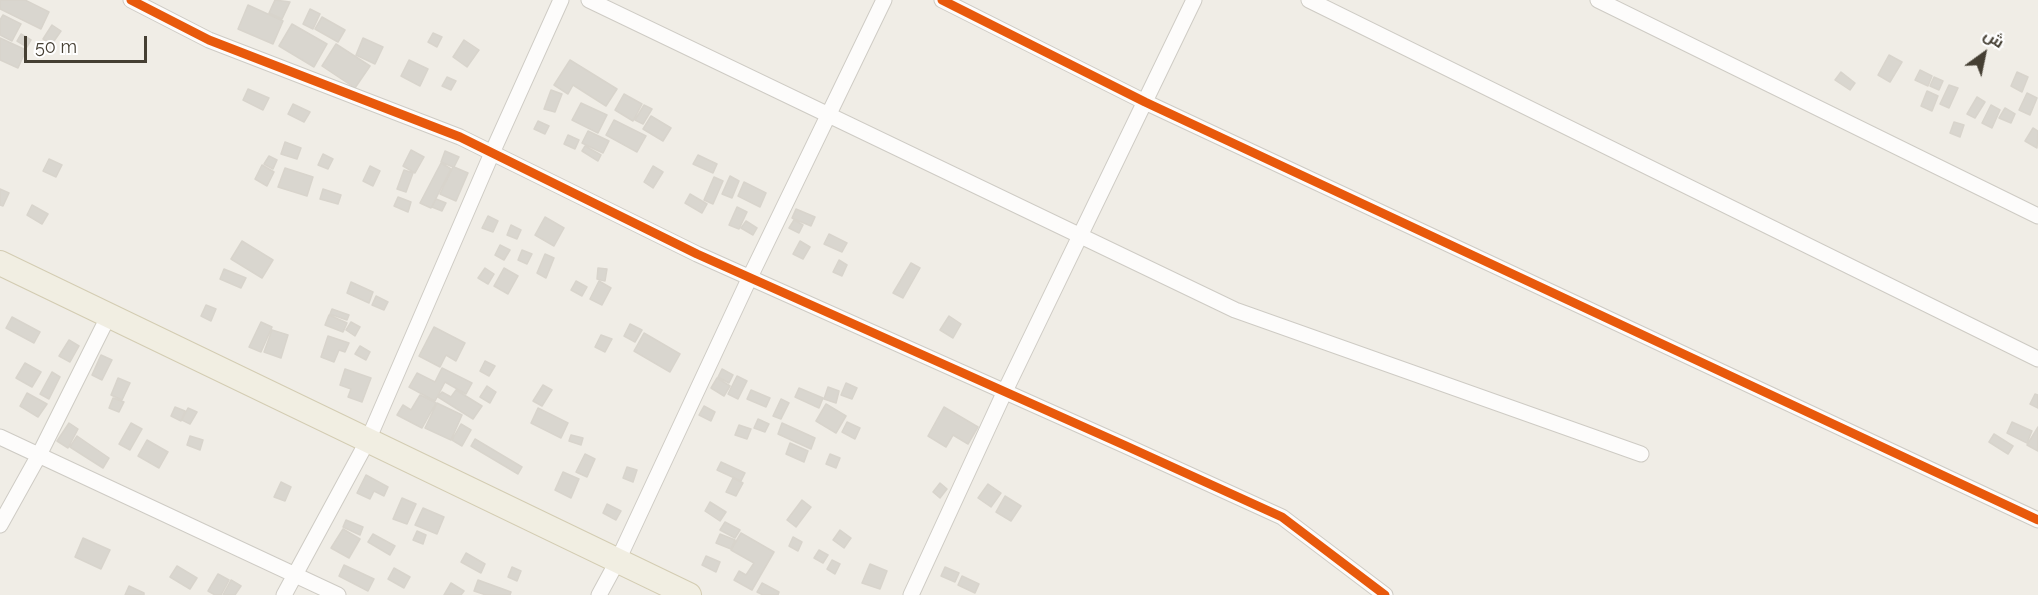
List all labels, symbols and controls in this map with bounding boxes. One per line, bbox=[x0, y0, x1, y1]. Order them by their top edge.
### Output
scale bar bbox=[27, 24, 150, 62]
north arrow bbox=[1954, 24, 2014, 84]
text: ش bbox=[1980, 25, 2008, 52]
text: 50 m bbox=[35, 36, 77, 57]

